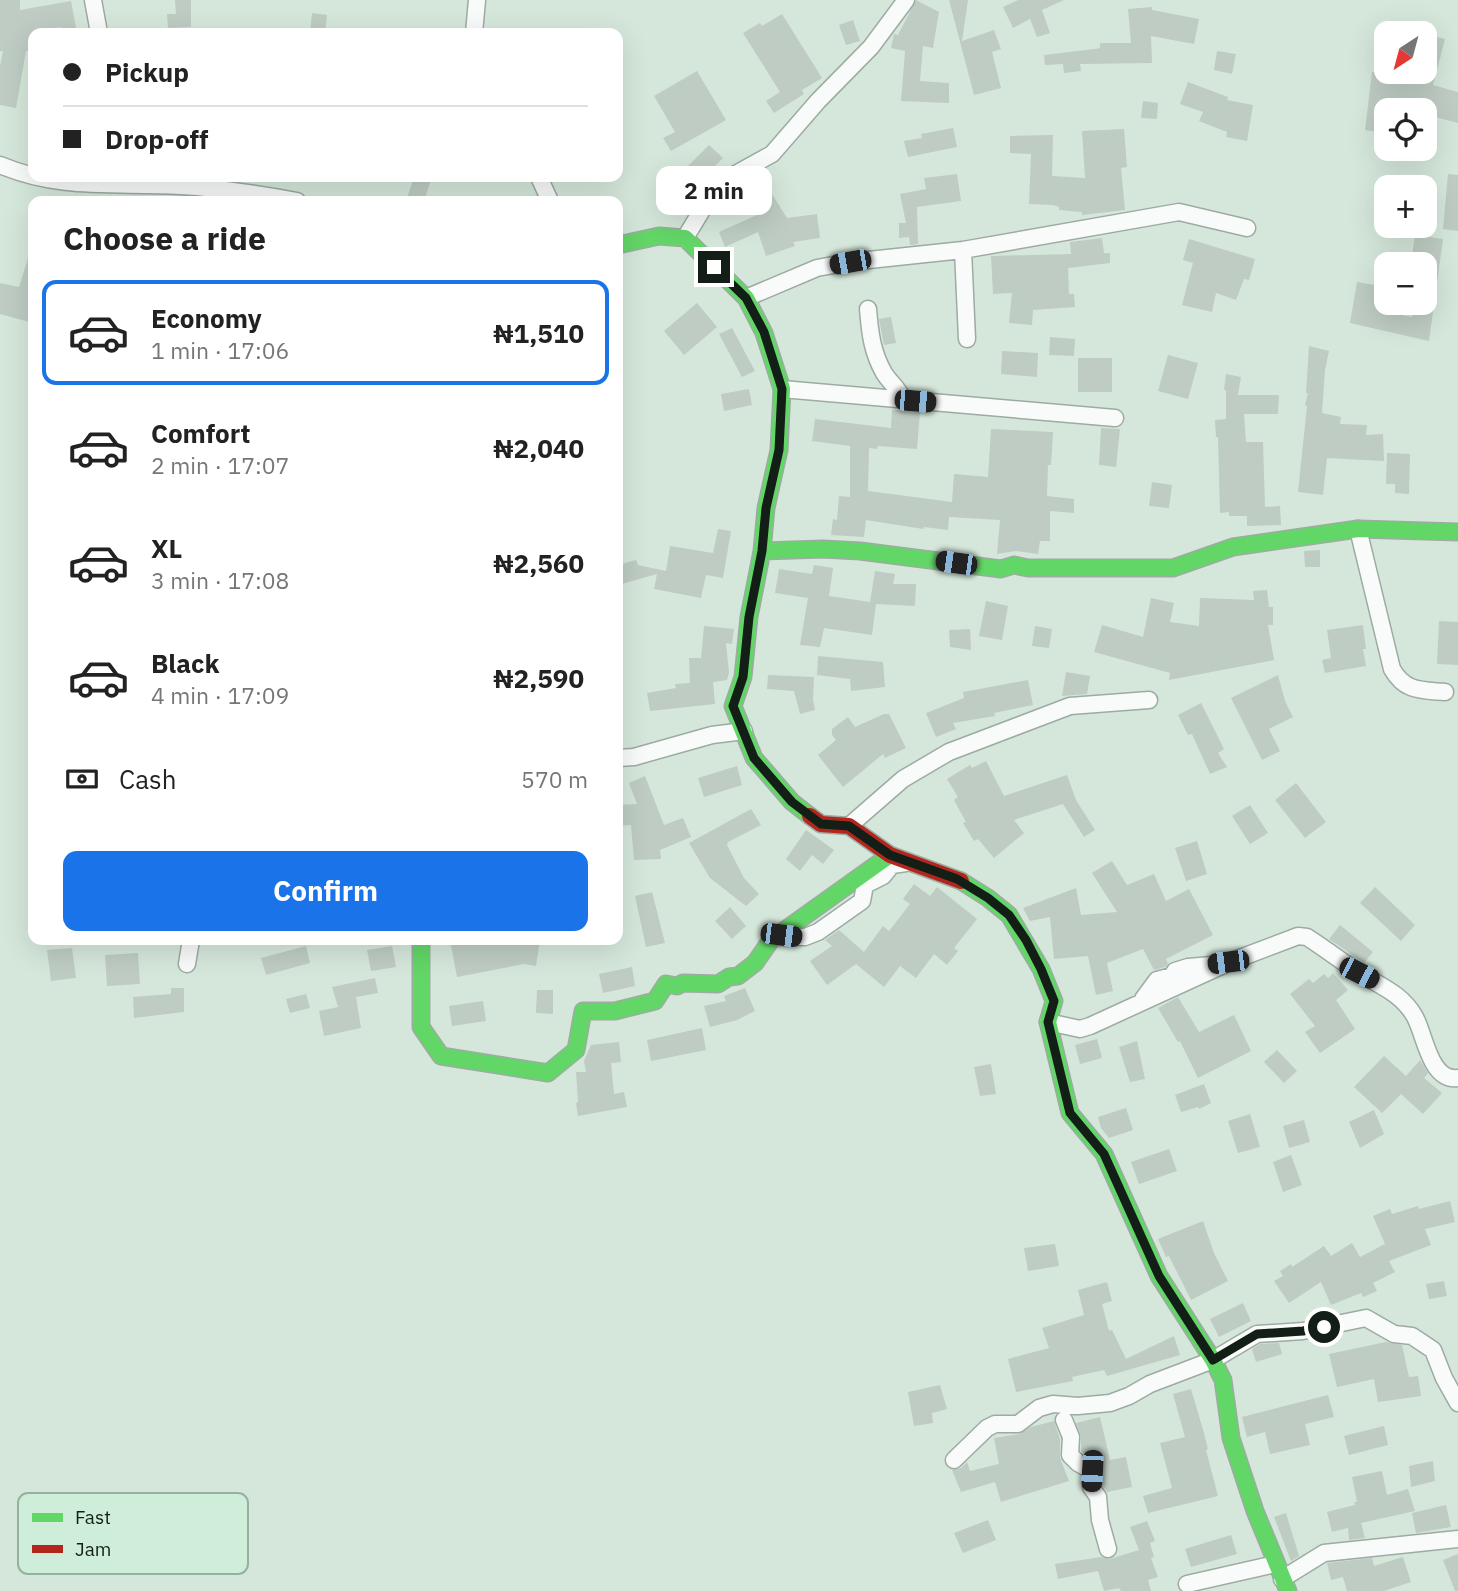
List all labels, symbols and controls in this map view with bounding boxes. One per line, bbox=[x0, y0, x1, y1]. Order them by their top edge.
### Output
north arrow bbox=[1374, 21, 1437, 84]
map controls bbox=[1374, 21, 1437, 315]
text: Pickup bbox=[105, 55, 189, 89]
button: locate bbox=[1374, 98, 1437, 161]
text: Drop-off bbox=[105, 122, 208, 156]
callout: 2 min bbox=[656, 166, 772, 215]
text: 2 min bbox=[684, 175, 744, 205]
button: + bbox=[1374, 175, 1437, 238]
text: Choose a ride bbox=[63, 217, 266, 259]
car bbox=[828, 248, 873, 276]
route end bbox=[698, 251, 730, 283]
button: − bbox=[1374, 252, 1437, 315]
icon: car bbox=[67, 301, 130, 364]
text: Economy bbox=[151, 301, 262, 335]
text: ₦1,510 bbox=[493, 316, 584, 350]
text: 1 min · 17:06 bbox=[151, 335, 289, 365]
car bbox=[894, 389, 937, 413]
icon: car bbox=[67, 416, 130, 479]
text: Comfort bbox=[151, 416, 250, 450]
text: ₦2,040 bbox=[493, 431, 584, 465]
text: 2 min · 17:07 bbox=[151, 450, 289, 480]
icon: car bbox=[67, 531, 130, 594]
text: XL bbox=[151, 531, 182, 565]
text: ₦2,560 bbox=[493, 546, 584, 580]
car bbox=[934, 550, 979, 576]
text: 3 min · 17:08 bbox=[151, 565, 289, 595]
icon: car bbox=[67, 646, 130, 709]
text: Black bbox=[151, 646, 219, 680]
text: ₦2,590 bbox=[493, 661, 584, 695]
text: 4 min · 17:09 bbox=[151, 680, 289, 710]
icon: cash bbox=[63, 760, 101, 798]
text: Cash bbox=[119, 762, 176, 796]
text: 570 m bbox=[521, 764, 588, 794]
button: Confirm bbox=[63, 851, 588, 931]
car bbox=[759, 922, 804, 948]
car bbox=[1206, 949, 1251, 975]
car bbox=[1336, 954, 1383, 992]
route start bbox=[1308, 1311, 1340, 1343]
car bbox=[1081, 1449, 1104, 1493]
legend bbox=[18, 1493, 248, 1574]
text: Fast bbox=[75, 1505, 111, 1529]
text: Jam bbox=[75, 1537, 111, 1561]

